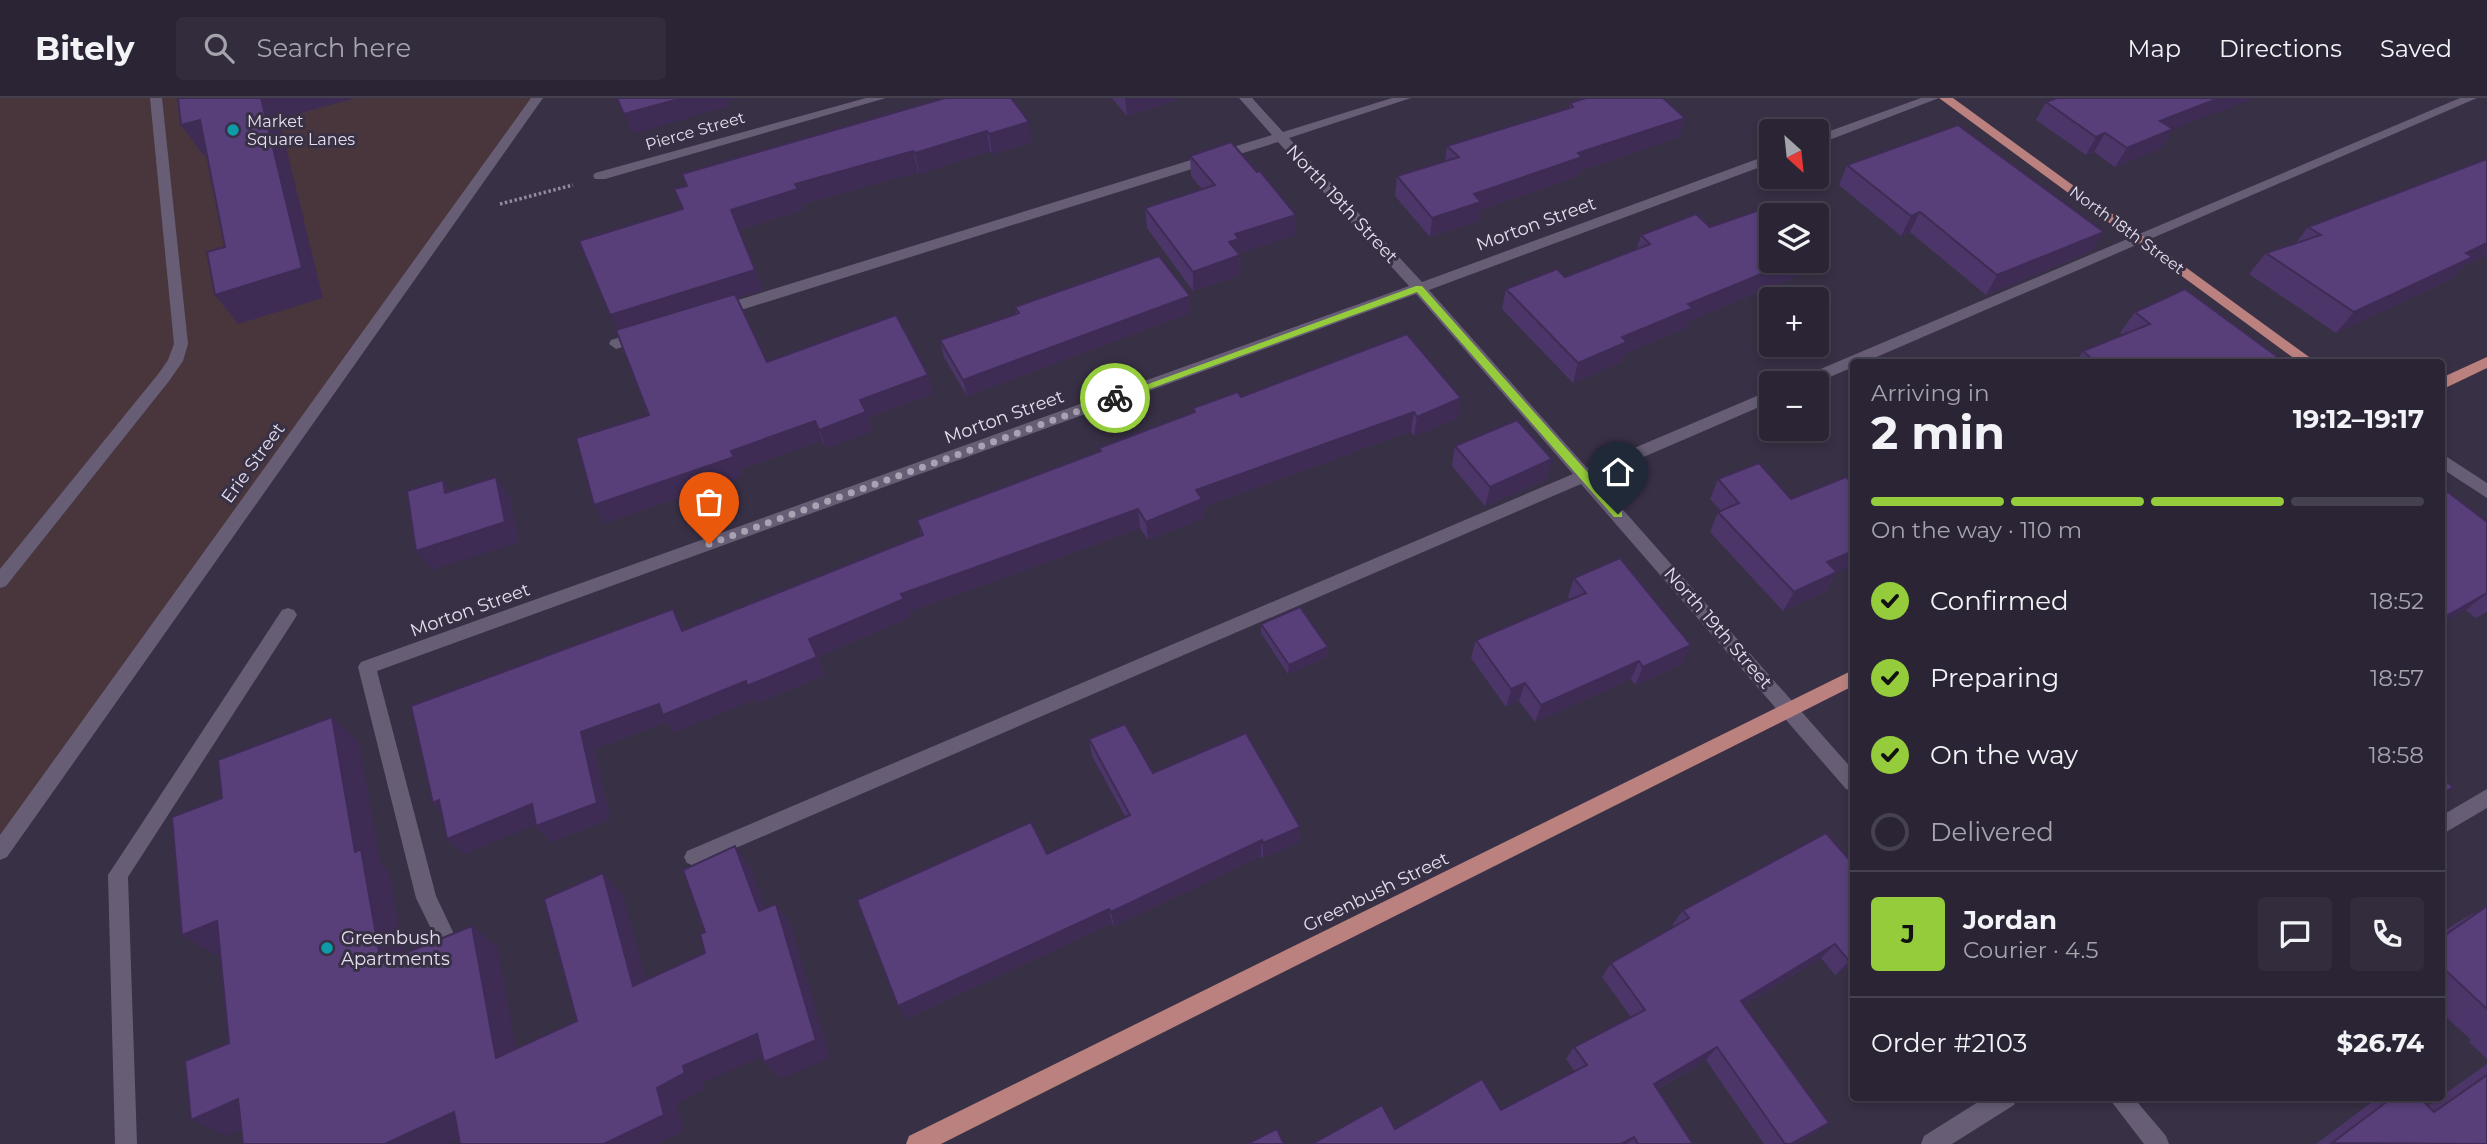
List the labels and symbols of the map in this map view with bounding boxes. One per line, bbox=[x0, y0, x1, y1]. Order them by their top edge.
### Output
street label: Pierce Street bbox=[643, 108, 747, 154]
place label: Market Square Lanes bbox=[247, 112, 355, 149]
north arrow bbox=[1759, 119, 1829, 189]
marker: Market Square Lanes bbox=[225, 122, 241, 138]
street label: North 19th Street bbox=[1281, 140, 1403, 268]
street label: North 18th Street bbox=[2066, 182, 2188, 278]
street label: Morton Street bbox=[1473, 192, 1599, 256]
courier bbox=[1080, 363, 1150, 433]
street label: Morton Street bbox=[941, 385, 1067, 449]
street label: Erie Street bbox=[216, 419, 290, 507]
pin bbox=[1588, 442, 1648, 514]
pin bbox=[679, 472, 739, 544]
street label: North 19th Street bbox=[1659, 563, 1777, 693]
street label: Morton Street bbox=[407, 578, 533, 642]
street label: Greenbush Street bbox=[1300, 847, 1452, 937]
place label: Greenbush Apartments bbox=[341, 927, 450, 970]
marker: Greenbush Apartments bbox=[319, 940, 335, 956]

